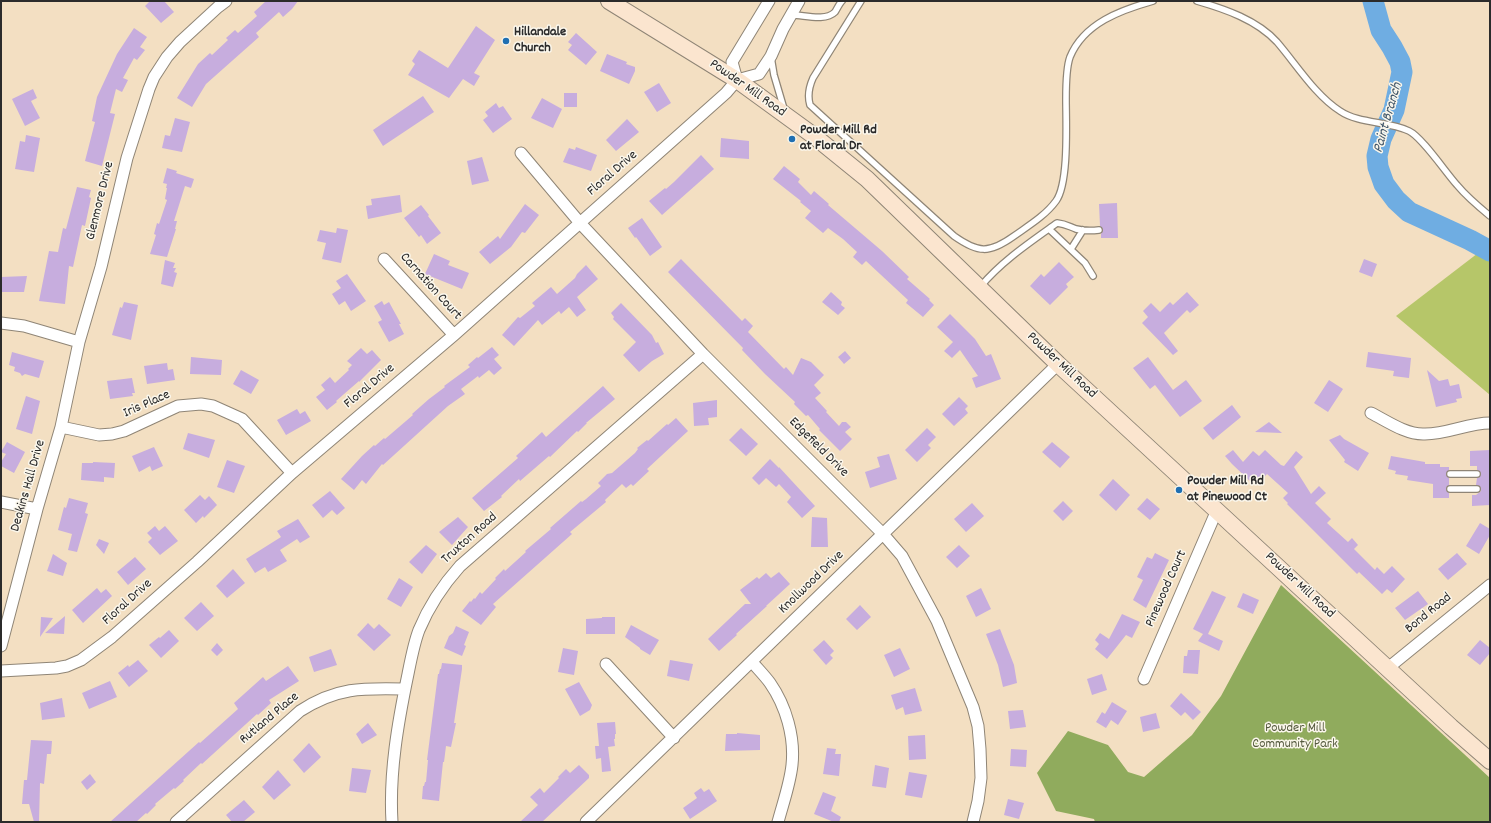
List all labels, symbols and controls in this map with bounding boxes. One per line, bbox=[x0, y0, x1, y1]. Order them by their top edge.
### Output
place label: Hillandale Church bbox=[514, 25, 566, 58]
marker: Hillandale Church bbox=[501, 36, 511, 46]
street label: Powder Mill Road bbox=[706, 56, 788, 122]
water label: Paint Branch bbox=[1370, 81, 1408, 155]
place label: Powder Mill Rd at Floral Dr bbox=[800, 123, 877, 156]
marker: Powder Mill Rd at Floral Dr bbox=[787, 134, 797, 144]
street label: Floral Drive bbox=[584, 148, 642, 200]
street label: Glenmore Drive bbox=[83, 160, 119, 242]
street label: Carnation Court bbox=[395, 250, 465, 324]
street label: Powder Mill Road bbox=[1023, 329, 1099, 403]
street label: Floral Drive bbox=[341, 361, 399, 413]
street label: Iris Place bbox=[121, 387, 173, 423]
street label: Edgefield Drive bbox=[785, 415, 851, 481]
street label: Deakins Hall Drive bbox=[8, 438, 50, 534]
place label: Powder Mill Rd at Pinewood Ct bbox=[1187, 474, 1267, 506]
marker: Powder Mill Rd at Pinewood Ct bbox=[1174, 485, 1184, 495]
street label: Truxton Road bbox=[439, 510, 501, 568]
street label: Knollwood Drive bbox=[776, 548, 848, 618]
street label: Pinewood Court bbox=[1143, 548, 1191, 630]
street label: Powder Mill Road bbox=[1261, 549, 1337, 623]
street label: Floral Drive bbox=[100, 576, 156, 630]
street label: Bond Road bbox=[1402, 590, 1456, 638]
street label: Rutland Place bbox=[237, 689, 303, 749]
park label: Powder Mill Community Park bbox=[1252, 721, 1338, 754]

